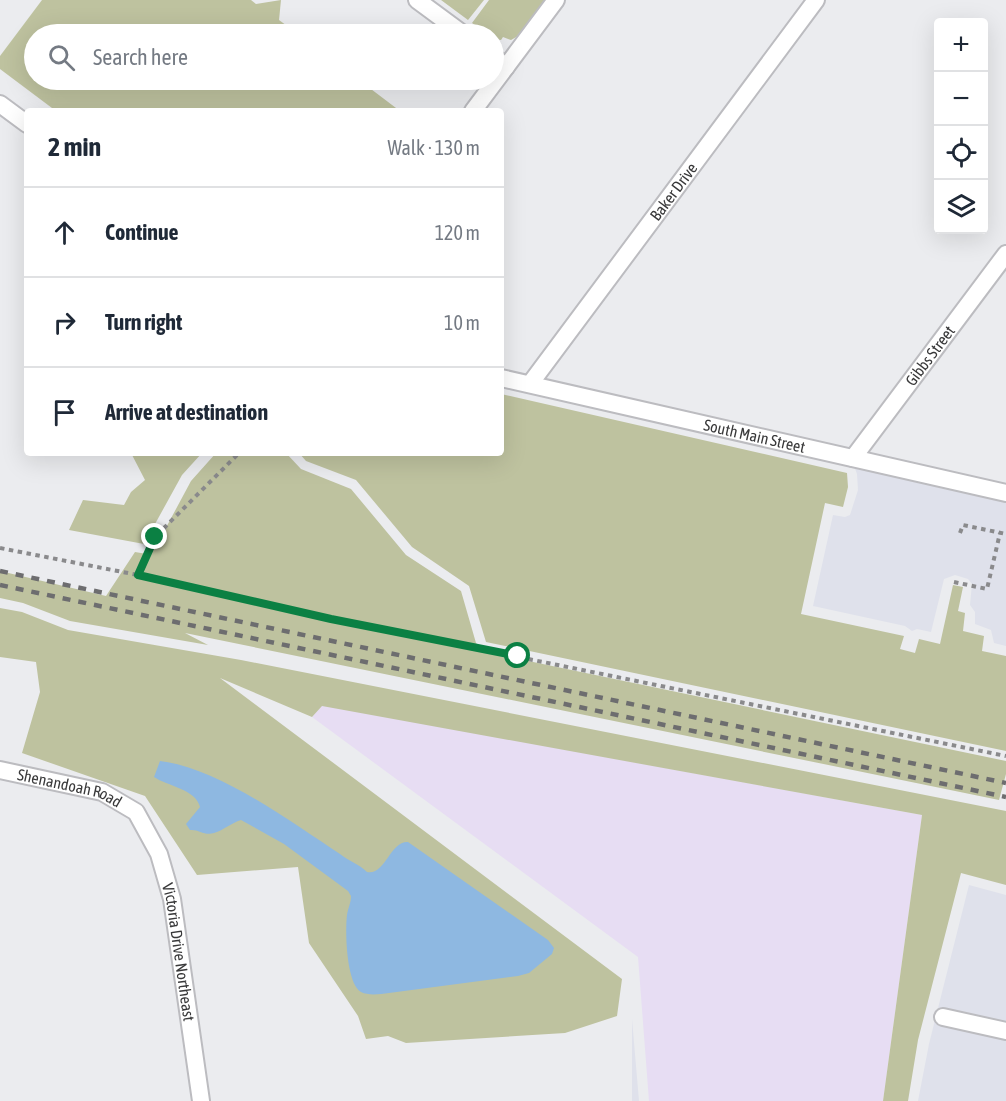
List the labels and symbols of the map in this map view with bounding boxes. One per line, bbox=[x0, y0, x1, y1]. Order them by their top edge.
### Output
street label: Baker Drive bbox=[646, 159, 701, 224]
street label: Gibbs Street bbox=[901, 322, 958, 389]
street label: South Main Street bbox=[702, 415, 807, 456]
route end bbox=[141, 523, 167, 549]
route start bbox=[504, 642, 530, 668]
street label: Shenandoah Road bbox=[16, 765, 125, 811]
street label: Victoria Drive Northeast bbox=[159, 881, 198, 1023]

